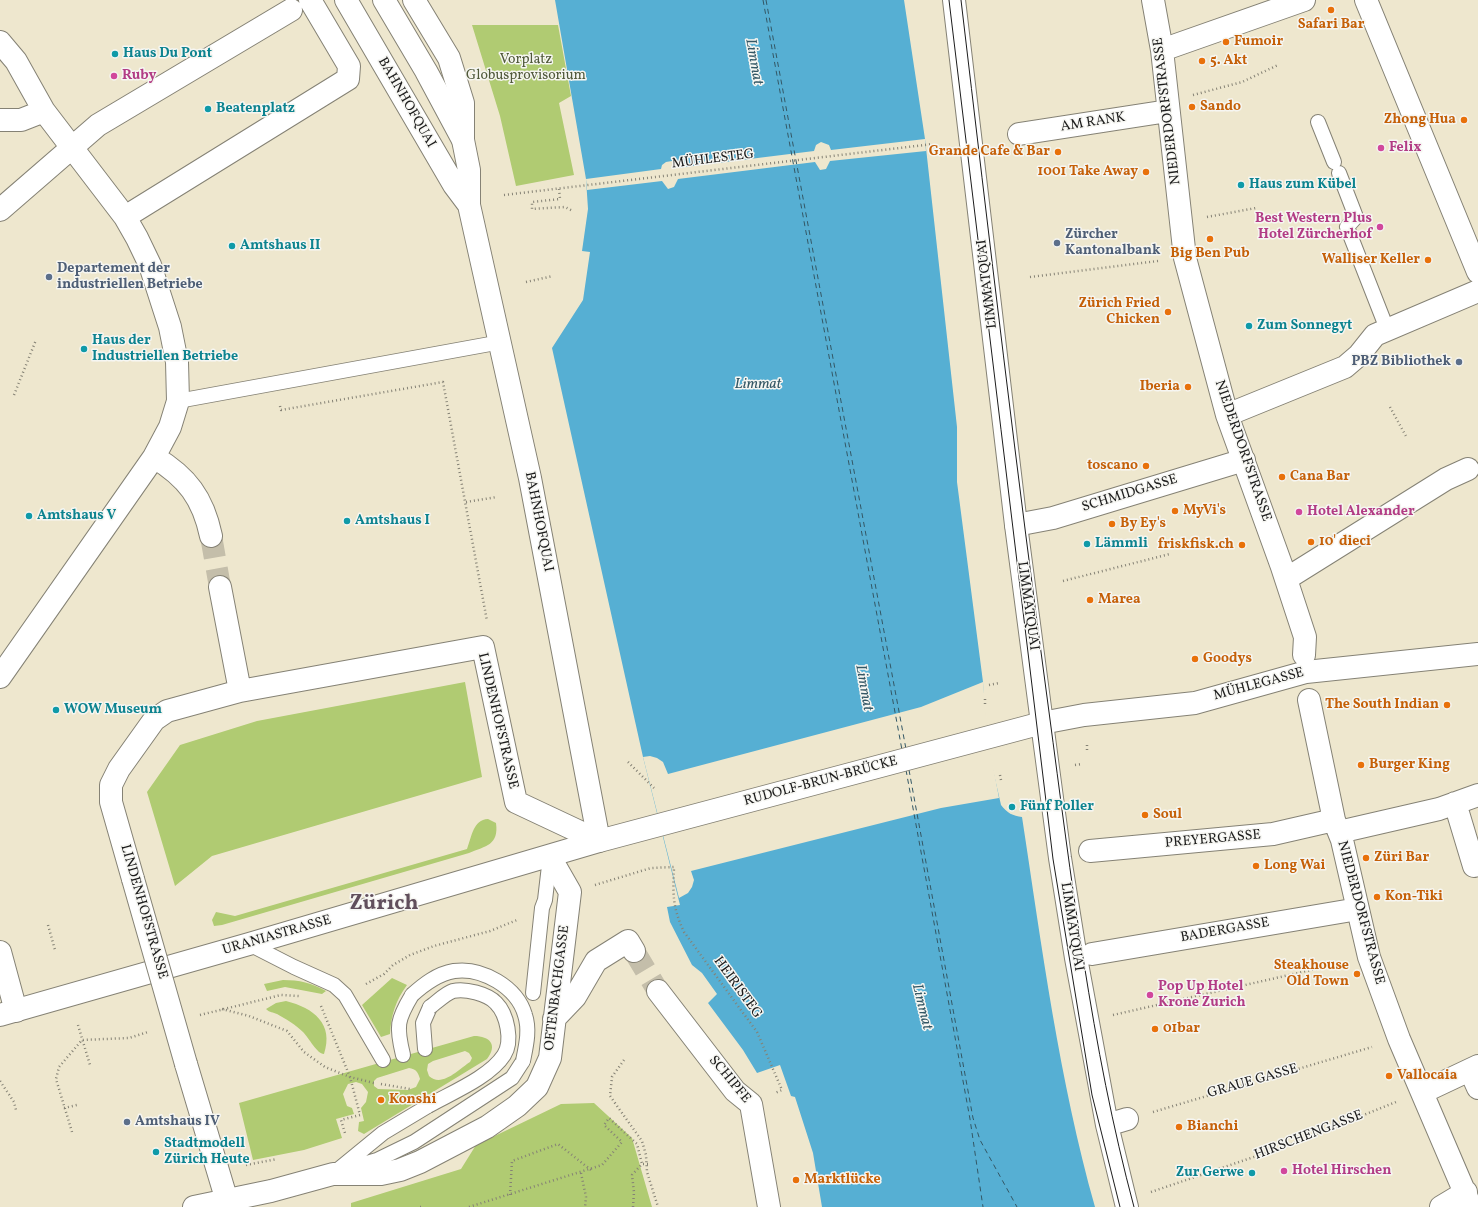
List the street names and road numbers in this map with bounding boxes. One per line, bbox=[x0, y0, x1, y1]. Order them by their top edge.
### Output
street label: NIEDERDORFSTRASSE bbox=[1151, 36, 1185, 186]
street label: BAHNHOFQUAI bbox=[373, 55, 439, 151]
street label: AM RANK bbox=[1060, 110, 1126, 136]
street label: MÜHLESTEG bbox=[671, 147, 755, 173]
street label: LIMMATQUAI bbox=[974, 238, 1002, 330]
street label: NIEDERDORFSTRASSE bbox=[1210, 378, 1274, 524]
street label: BAHNHOFQUAI bbox=[520, 471, 556, 573]
street label: SCHMIDGASSE bbox=[1080, 471, 1180, 517]
street label: LIMMATQUAI bbox=[1012, 560, 1042, 652]
street label: LINDENHOFSTRASSE bbox=[473, 651, 521, 791]
street label: MÜHLEGASSE bbox=[1212, 665, 1306, 705]
street label: RUDOLF-BRUN-BRÜCKE bbox=[742, 753, 900, 811]
street label: PREYERGASSE bbox=[1164, 827, 1262, 853]
street label: NIEDERDORFSTRASSE bbox=[1333, 839, 1387, 987]
street label: LINDENHOFSTRASSE bbox=[116, 843, 170, 981]
street label: LIMMATQUAI bbox=[1056, 881, 1086, 973]
street label: URANIASTRASSE bbox=[221, 912, 333, 960]
street label: BADERGASSE bbox=[1179, 915, 1271, 947]
street label: OETENBACHGASSE bbox=[542, 924, 574, 1052]
street label: HEIRISTEG bbox=[709, 954, 765, 1022]
street label: SCHIPFE bbox=[704, 1053, 754, 1107]
street label: GRAUE GASSE bbox=[1206, 1061, 1300, 1103]
street label: HIRSCHENGASSE bbox=[1252, 1108, 1366, 1164]

